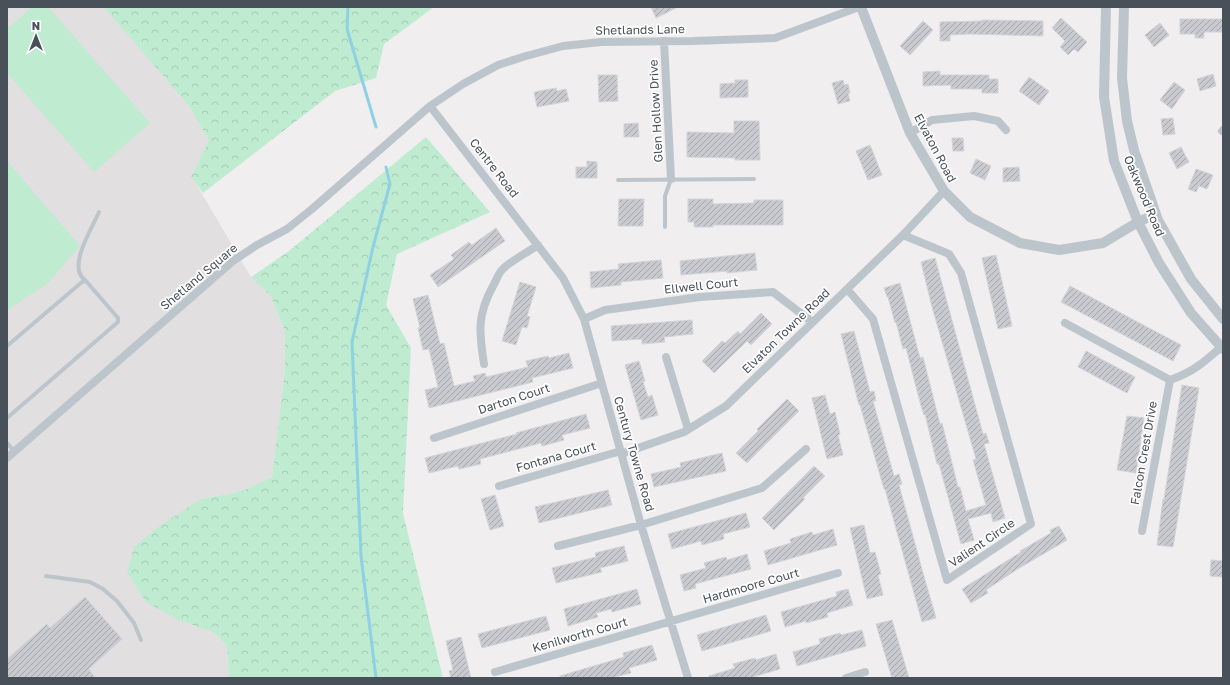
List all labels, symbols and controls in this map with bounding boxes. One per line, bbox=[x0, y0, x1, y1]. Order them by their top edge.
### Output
north arrow bbox=[16, 16, 56, 56]
text: N bbox=[32, 19, 40, 32]
street label: Shetlands Lane bbox=[595, 21, 685, 38]
street label: Glen Hollow Drive bbox=[645, 59, 666, 163]
street label: Elvaton Road bbox=[911, 111, 960, 185]
street label: Centre Road bbox=[467, 135, 522, 200]
street label: Oakwood Road bbox=[1121, 153, 1168, 238]
street label: Shetland Square bbox=[157, 240, 240, 313]
street label: Ellwell Court bbox=[663, 274, 739, 297]
street label: Elvaton Towne Road bbox=[739, 285, 833, 376]
street label: Darton Court bbox=[476, 380, 552, 417]
street label: Century Towne Road bbox=[611, 395, 658, 513]
street label: Falcon Crest Drive bbox=[1127, 400, 1160, 506]
street label: Fontana Court bbox=[514, 438, 598, 475]
street label: Valient Circle bbox=[946, 515, 1018, 570]
street label: Hardmoore Court bbox=[701, 565, 801, 606]
street label: Kenilworth Court bbox=[530, 614, 629, 655]

